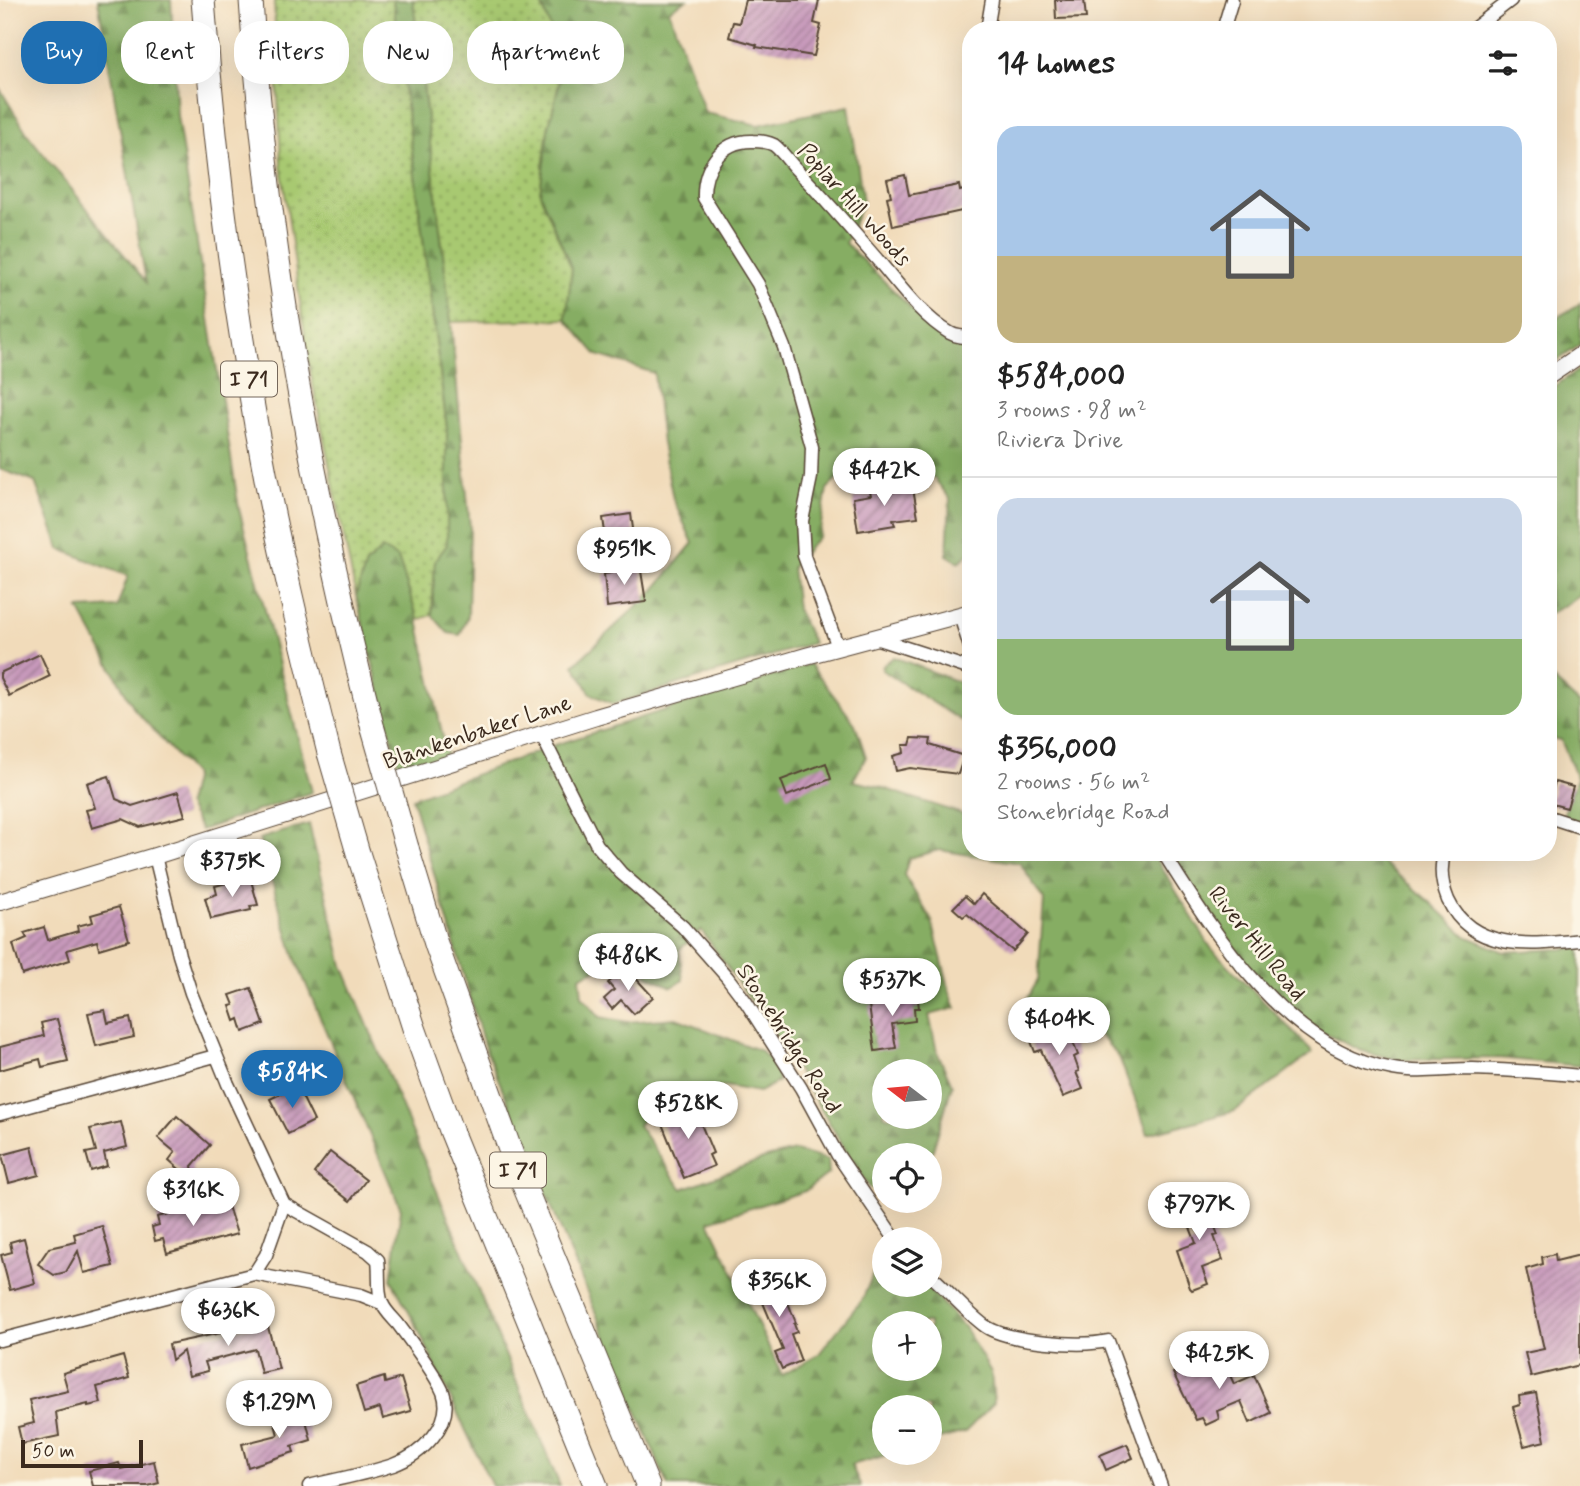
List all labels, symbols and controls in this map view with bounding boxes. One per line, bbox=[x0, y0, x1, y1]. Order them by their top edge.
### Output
chip: Buy bbox=[21, 21, 107, 84]
chip: Rent bbox=[121, 21, 220, 84]
chip: Filters bbox=[234, 21, 349, 84]
chip: New bbox=[363, 21, 453, 84]
chip: Apartment bbox=[467, 21, 624, 84]
text: 14 homes bbox=[997, 44, 1115, 83]
icon: filters bbox=[1484, 44, 1522, 82]
street label: Poplar Hill Woods bbox=[790, 137, 917, 274]
icon: home bbox=[1197, 171, 1323, 297]
text: $584,000 bbox=[997, 357, 1125, 396]
road number: I 71 bbox=[221, 362, 277, 396]
text: 3 rooms · 98 m² bbox=[997, 396, 1147, 426]
text: Riviera Drive bbox=[997, 426, 1123, 456]
pin: $442K bbox=[835, 448, 933, 508]
text: $442K bbox=[849, 456, 919, 486]
pin: $951K bbox=[575, 528, 673, 587]
text: $951K bbox=[593, 535, 655, 565]
icon: home bbox=[1197, 543, 1323, 669]
street label: Blankenbaker Lane bbox=[380, 688, 576, 777]
text: $356,000 bbox=[997, 729, 1117, 768]
text: 2 rooms · 56 m² bbox=[997, 768, 1150, 798]
text: Stonebridge Road bbox=[997, 798, 1170, 828]
pin: $375K bbox=[183, 839, 281, 899]
text: $375K bbox=[200, 847, 264, 877]
street label: River Hill Road bbox=[1201, 880, 1312, 1008]
pin: $486K bbox=[579, 934, 677, 993]
text: $486K bbox=[595, 941, 661, 971]
pin: $537K bbox=[843, 958, 941, 1018]
street label: Stonebridge Road bbox=[729, 959, 848, 1120]
text: $537K bbox=[859, 966, 925, 996]
pin: $404K bbox=[1010, 998, 1108, 1057]
text: $404K bbox=[1024, 1005, 1094, 1035]
pin: $584K bbox=[243, 1050, 341, 1110]
text: $584K bbox=[257, 1058, 327, 1088]
north arrow bbox=[872, 1059, 942, 1129]
map controls bbox=[872, 1059, 942, 1465]
pin: $528K bbox=[639, 1082, 737, 1141]
text: $528K bbox=[654, 1089, 722, 1119]
button: locate bbox=[872, 1143, 942, 1213]
road number: I 71 bbox=[490, 1152, 546, 1188]
pin: $316K bbox=[144, 1168, 242, 1228]
text: $316K bbox=[163, 1176, 223, 1206]
pin: $797K bbox=[1150, 1182, 1248, 1242]
text: $797K bbox=[1164, 1190, 1234, 1220]
button: layers bbox=[872, 1227, 942, 1297]
pin: $356K bbox=[730, 1260, 828, 1319]
text: $356K bbox=[747, 1267, 811, 1297]
pin: $636K bbox=[179, 1288, 277, 1348]
text: $636K bbox=[197, 1296, 259, 1326]
button: + bbox=[872, 1311, 942, 1381]
pin: $425K bbox=[1170, 1332, 1268, 1391]
text: $425K bbox=[1185, 1339, 1253, 1369]
pin: $1.29M bbox=[222, 1380, 336, 1440]
text: $1.29M bbox=[242, 1388, 316, 1418]
button: − bbox=[872, 1395, 942, 1465]
scale bar bbox=[21, 1437, 144, 1469]
text: 50 m bbox=[32, 1439, 75, 1464]

